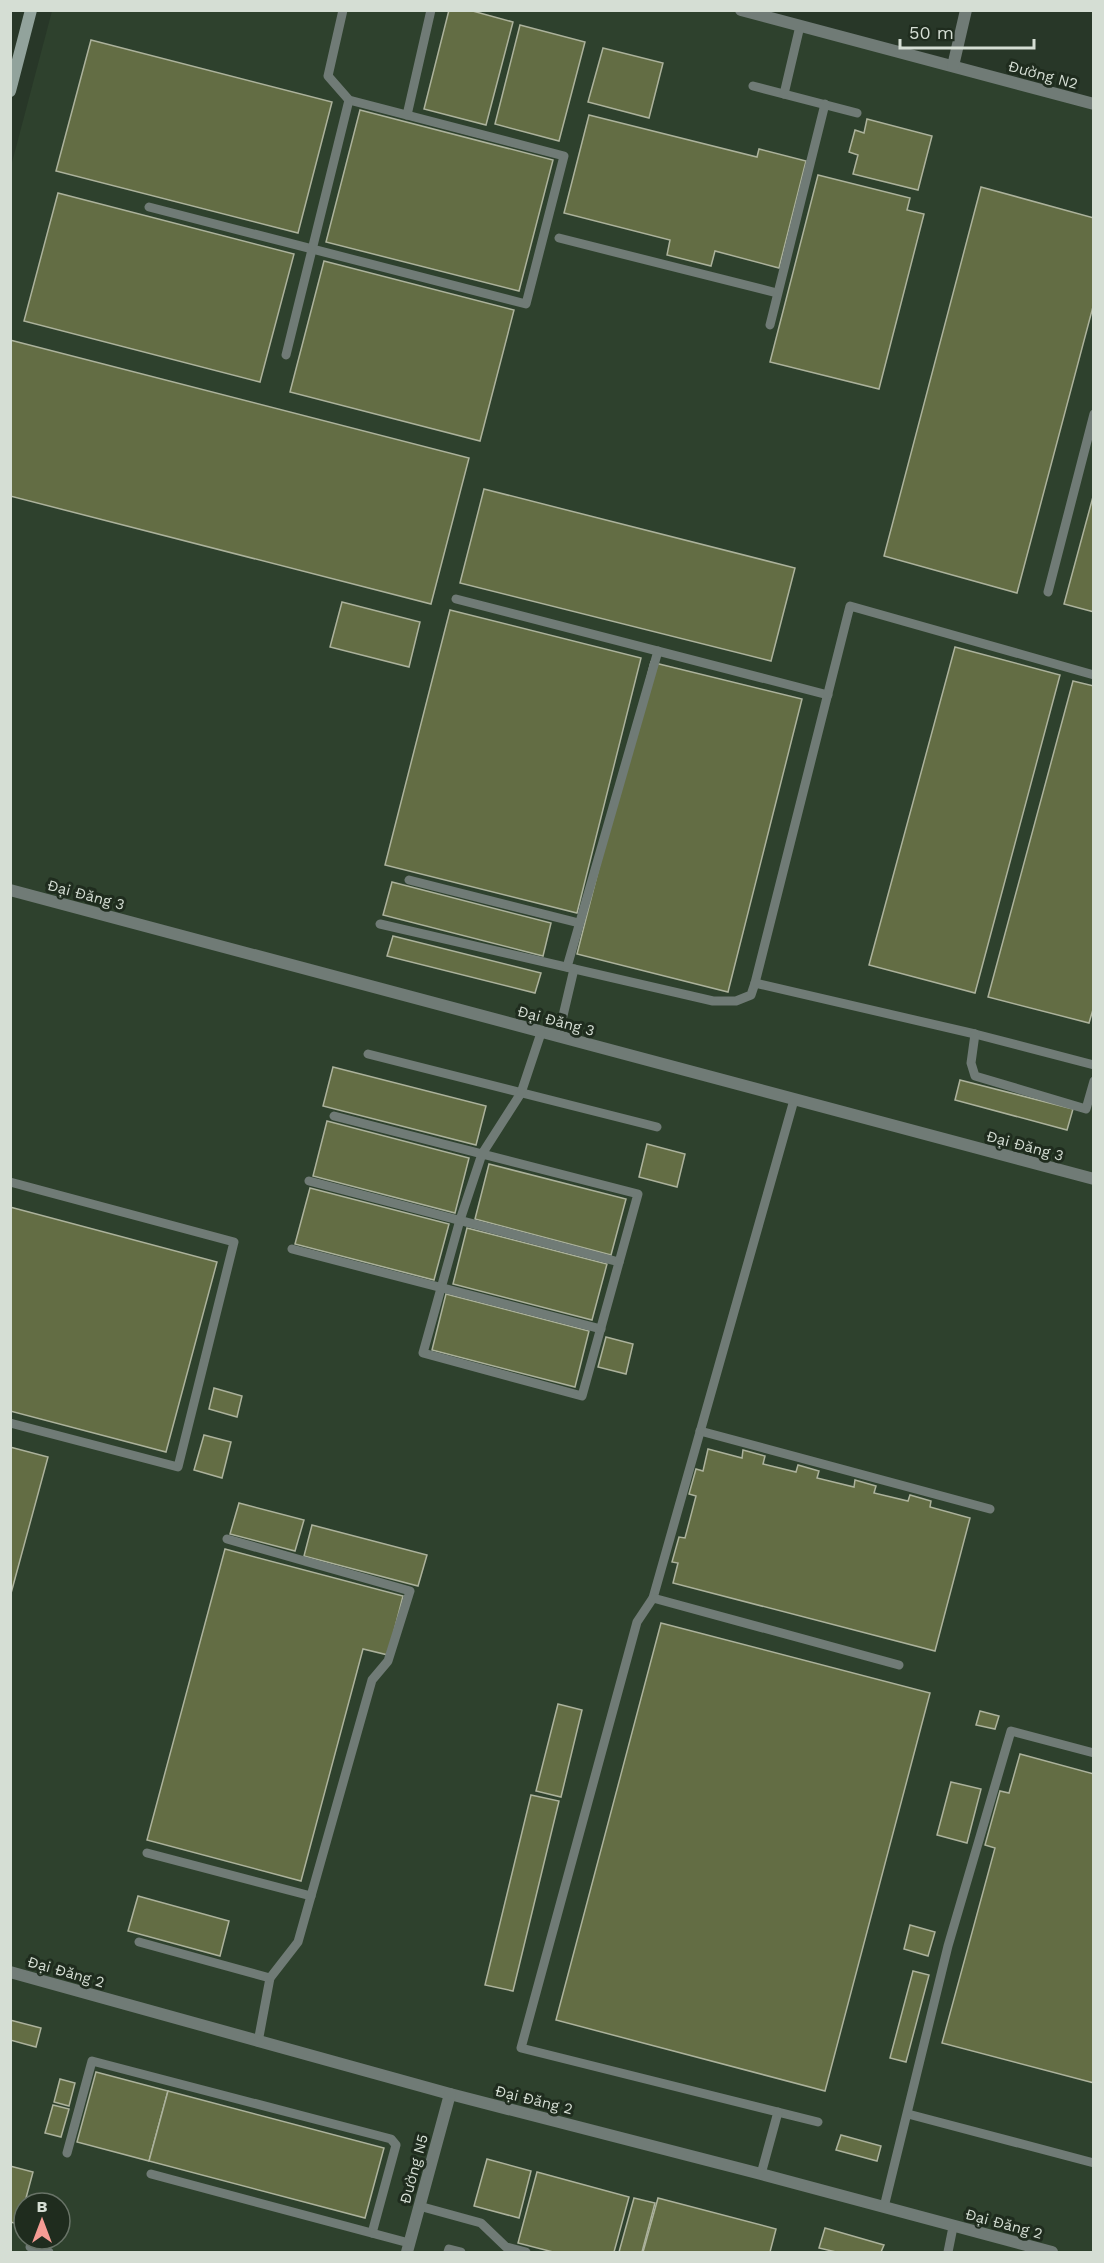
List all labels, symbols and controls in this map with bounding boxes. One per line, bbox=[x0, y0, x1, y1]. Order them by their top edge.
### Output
scale bar bbox=[900, 12, 1034, 50]
text: 50 m bbox=[909, 22, 954, 43]
street label: Đường N2 bbox=[1006, 57, 1080, 93]
street label: Đại Đăng 3 bbox=[45, 876, 127, 914]
street label: Đại Đăng 3 bbox=[515, 1002, 597, 1040]
street label: Đại Đăng 3 bbox=[984, 1127, 1066, 1165]
street label: Đại Đăng 2 bbox=[25, 1952, 107, 1992]
street label: Đại Đăng 2 bbox=[493, 2082, 575, 2118]
street label: Đường N5 bbox=[396, 2132, 432, 2206]
north arrow bbox=[12, 2191, 72, 2251]
text: B bbox=[37, 2197, 48, 2216]
street label: Đại Đăng 2 bbox=[963, 2205, 1045, 2243]

